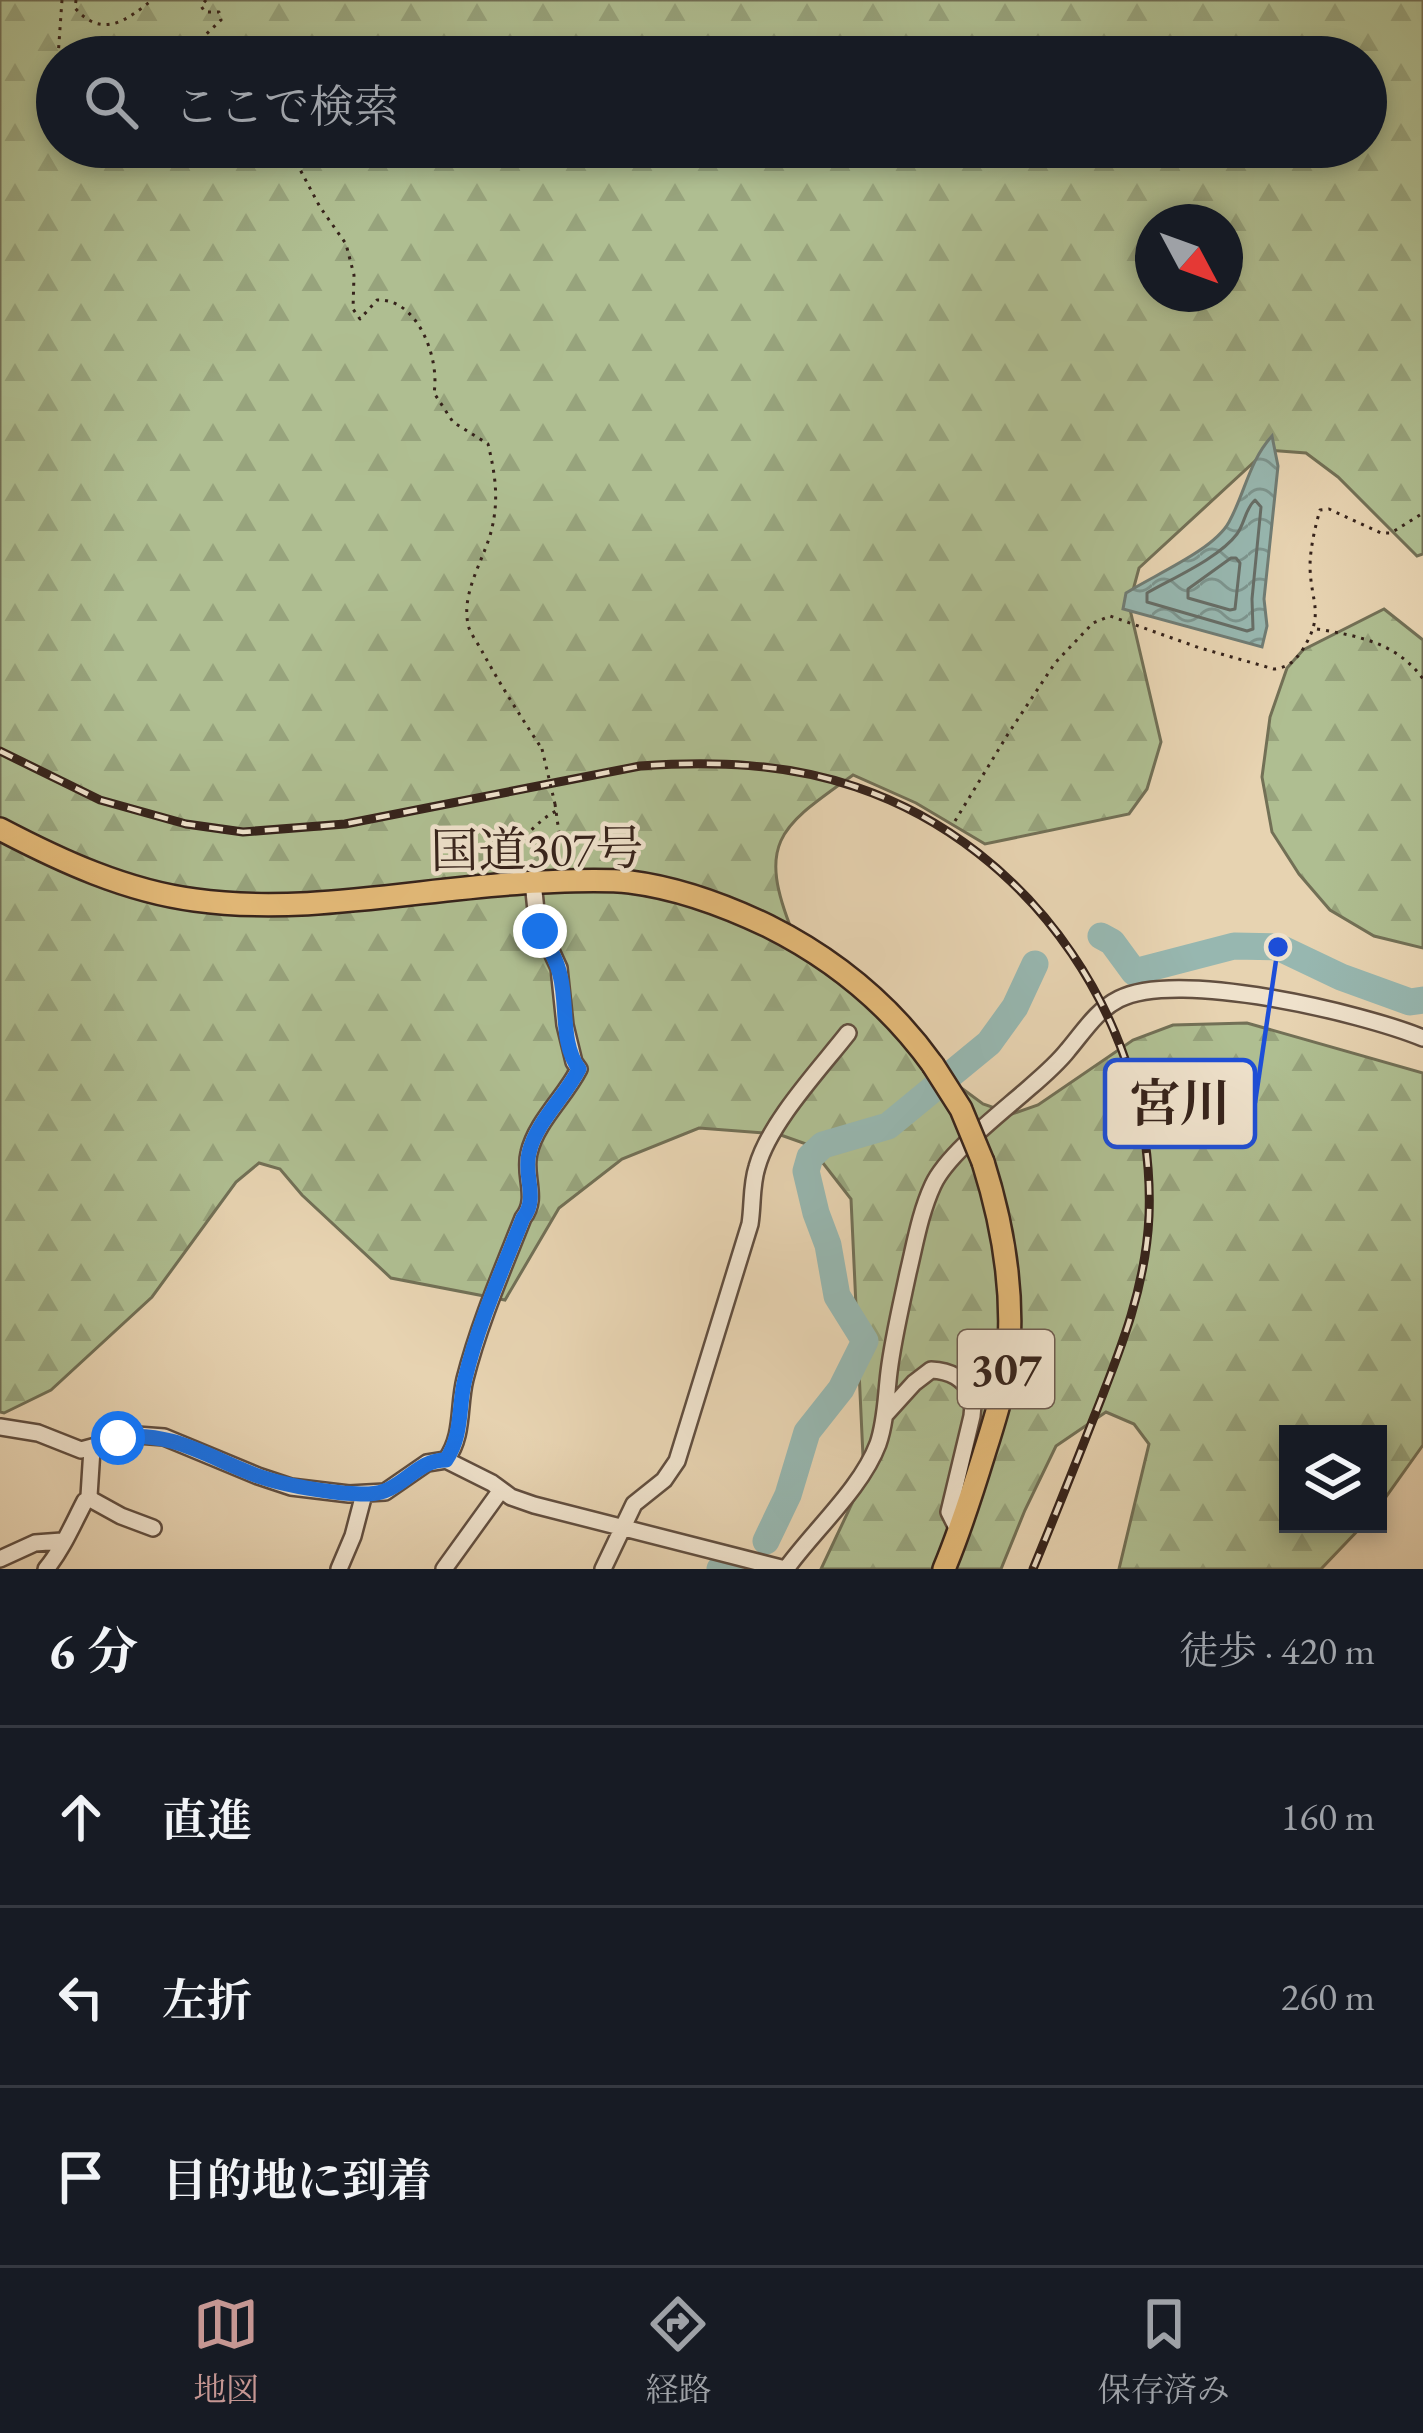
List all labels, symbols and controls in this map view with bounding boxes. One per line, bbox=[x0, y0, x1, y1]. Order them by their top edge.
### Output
search box bbox=[36, 36, 1387, 168]
icon: search bbox=[78, 69, 144, 135]
text: ここで検索 bbox=[174, 77, 399, 135]
north arrow bbox=[1135, 204, 1243, 312]
street label: 国道307号 bbox=[430, 816, 644, 882]
route end bbox=[513, 904, 567, 958]
callout: 宮川 bbox=[1105, 1060, 1255, 1147]
text: 宮川 bbox=[1129, 1070, 1231, 1136]
road number: 307 bbox=[958, 1330, 1054, 1408]
route start bbox=[91, 1411, 145, 1465]
map controls bbox=[1279, 1425, 1387, 1533]
button: layers bbox=[1279, 1425, 1387, 1533]
text: 6 分 bbox=[48, 1618, 138, 1684]
text: 徒歩 · 420 m bbox=[1179, 1625, 1375, 1676]
icon: ahead bbox=[48, 1784, 114, 1850]
text: 直進 bbox=[162, 1791, 252, 1849]
text: 160 m bbox=[1281, 1791, 1375, 1842]
icon: left bbox=[48, 1964, 114, 2030]
text: 左折 bbox=[162, 1971, 252, 2029]
text: 260 m bbox=[1281, 1971, 1375, 2022]
icon: arrive bbox=[48, 2144, 114, 2210]
text: 目的地に到着 bbox=[162, 2151, 432, 2209]
tab: 地図 bbox=[193, 2291, 259, 2411]
tab: 経路 bbox=[645, 2291, 711, 2411]
tab: 保存済み bbox=[1098, 2291, 1230, 2411]

